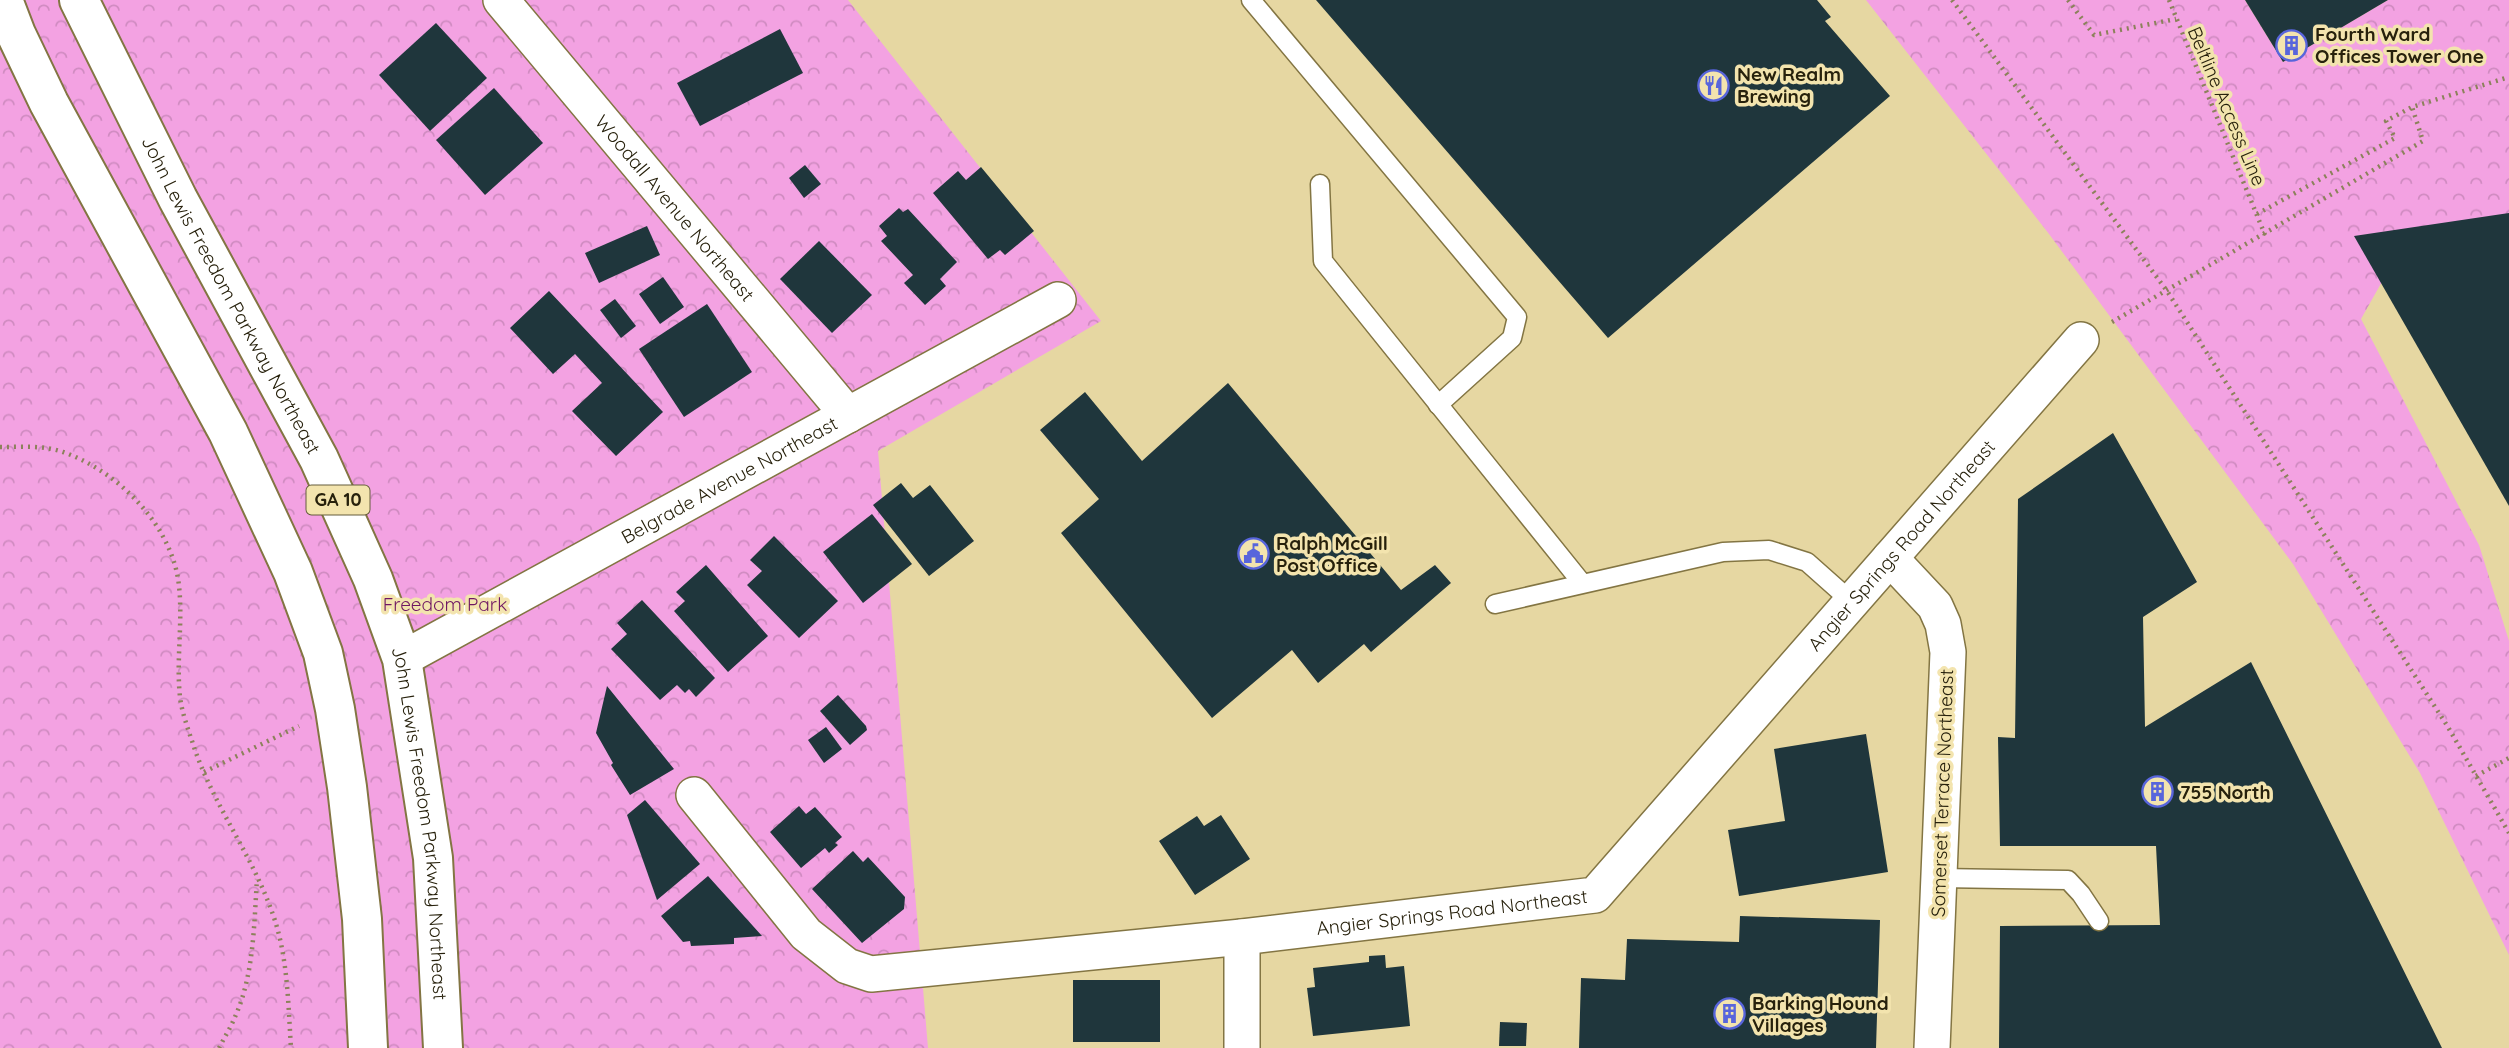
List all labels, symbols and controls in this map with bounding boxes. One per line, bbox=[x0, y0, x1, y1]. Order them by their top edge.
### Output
place label: Fourth Ward Offices Tower One bbox=[2315, 22, 2484, 68]
street label: Beltline Access Line bbox=[2183, 23, 2271, 189]
building icon: Fourth Ward Offices Tower One bbox=[2275, 28, 2309, 62]
place label: New Realm Brewing bbox=[1737, 62, 1841, 108]
restaurant icon: New Realm Brewing bbox=[1697, 68, 1731, 102]
street label: Woodall Avenue Northeast bbox=[590, 110, 760, 306]
street label: John Lewis Freedom Parkway Northeast bbox=[137, 132, 326, 458]
street label: Belgrade Avenue Northeast bbox=[617, 411, 842, 549]
street label: Angier Springs Road Northeast bbox=[1802, 435, 2000, 656]
road number: GA 10 bbox=[306, 486, 370, 514]
place label: Ralph McGill Post Office bbox=[1276, 531, 1388, 577]
public building icon: Ralph McGill Post Office bbox=[1236, 537, 1270, 571]
park label: Freedom Park bbox=[383, 592, 507, 616]
street label: John Lewis Freedom Parkway Northeast bbox=[386, 643, 452, 1001]
street label: Somerset Terrace Northeast bbox=[1926, 669, 1958, 917]
building icon: 755 North bbox=[2140, 775, 2174, 809]
place label: 755 North bbox=[2180, 780, 2271, 804]
street label: Angier Springs Road Northeast bbox=[1315, 884, 1589, 940]
place label: Barking Hound Villages bbox=[1752, 991, 1889, 1037]
building icon: Barking Hound Villages bbox=[1712, 997, 1746, 1031]

